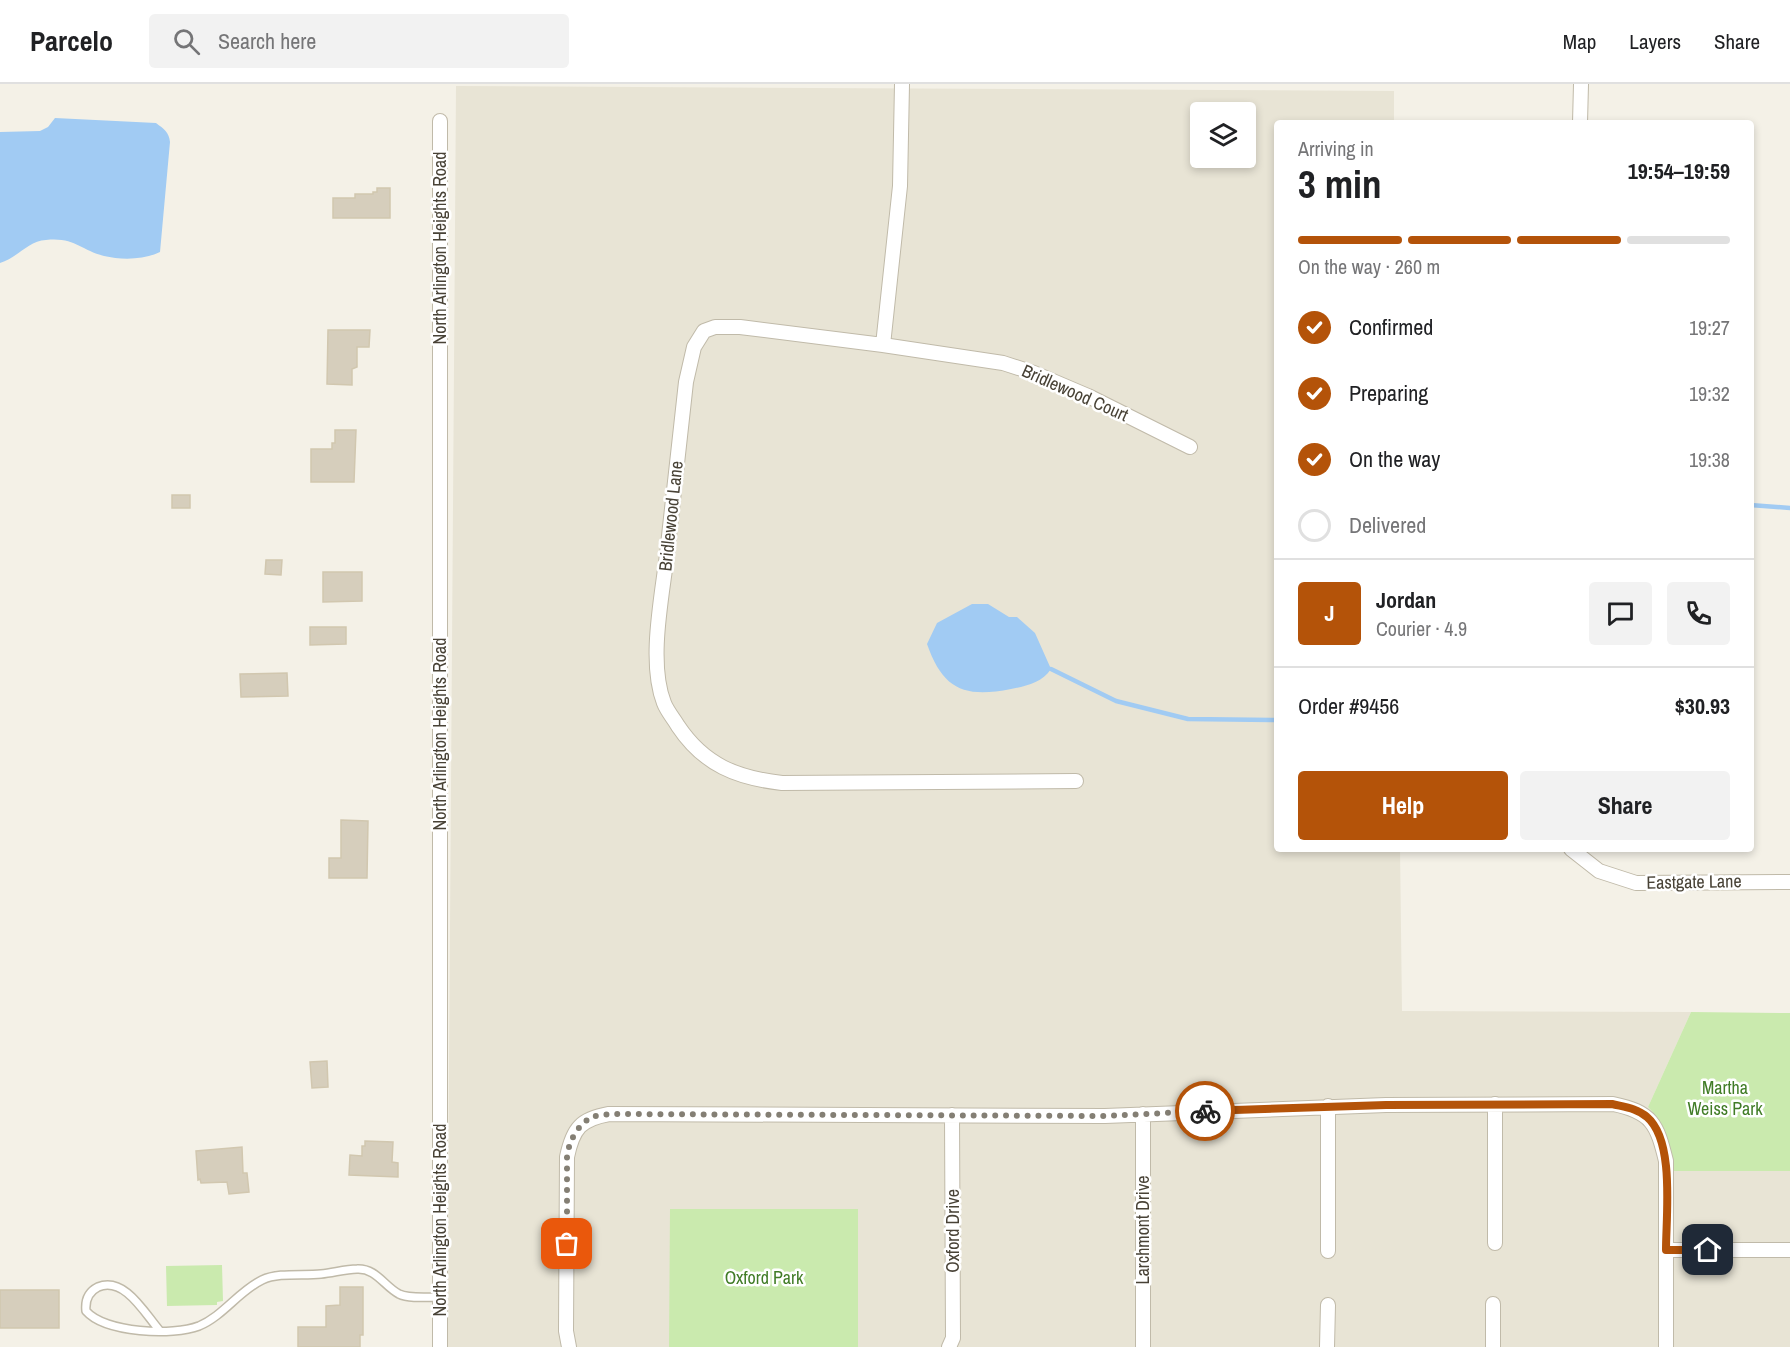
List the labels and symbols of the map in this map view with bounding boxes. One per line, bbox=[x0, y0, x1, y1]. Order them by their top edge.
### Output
street label: North Arlington Heights Road bbox=[427, 152, 452, 344]
street label: Bridlewood Court bbox=[1018, 358, 1132, 427]
street label: Bridlewood Lane bbox=[652, 460, 689, 572]
street label: North Arlington Heights Road bbox=[427, 638, 452, 830]
street label: Eastgate Lane bbox=[1646, 868, 1742, 895]
park label: Martha Weiss Park bbox=[1687, 1075, 1763, 1121]
courier bbox=[1175, 1081, 1235, 1141]
street label: North Arlington Heights Road bbox=[427, 1124, 452, 1316]
street label: Larchmont Drive bbox=[1130, 1175, 1155, 1285]
street label: Oxford Drive bbox=[940, 1189, 965, 1273]
pin bbox=[541, 1218, 592, 1269]
pin bbox=[1682, 1224, 1733, 1275]
park label: Oxford Park bbox=[725, 1265, 804, 1290]

